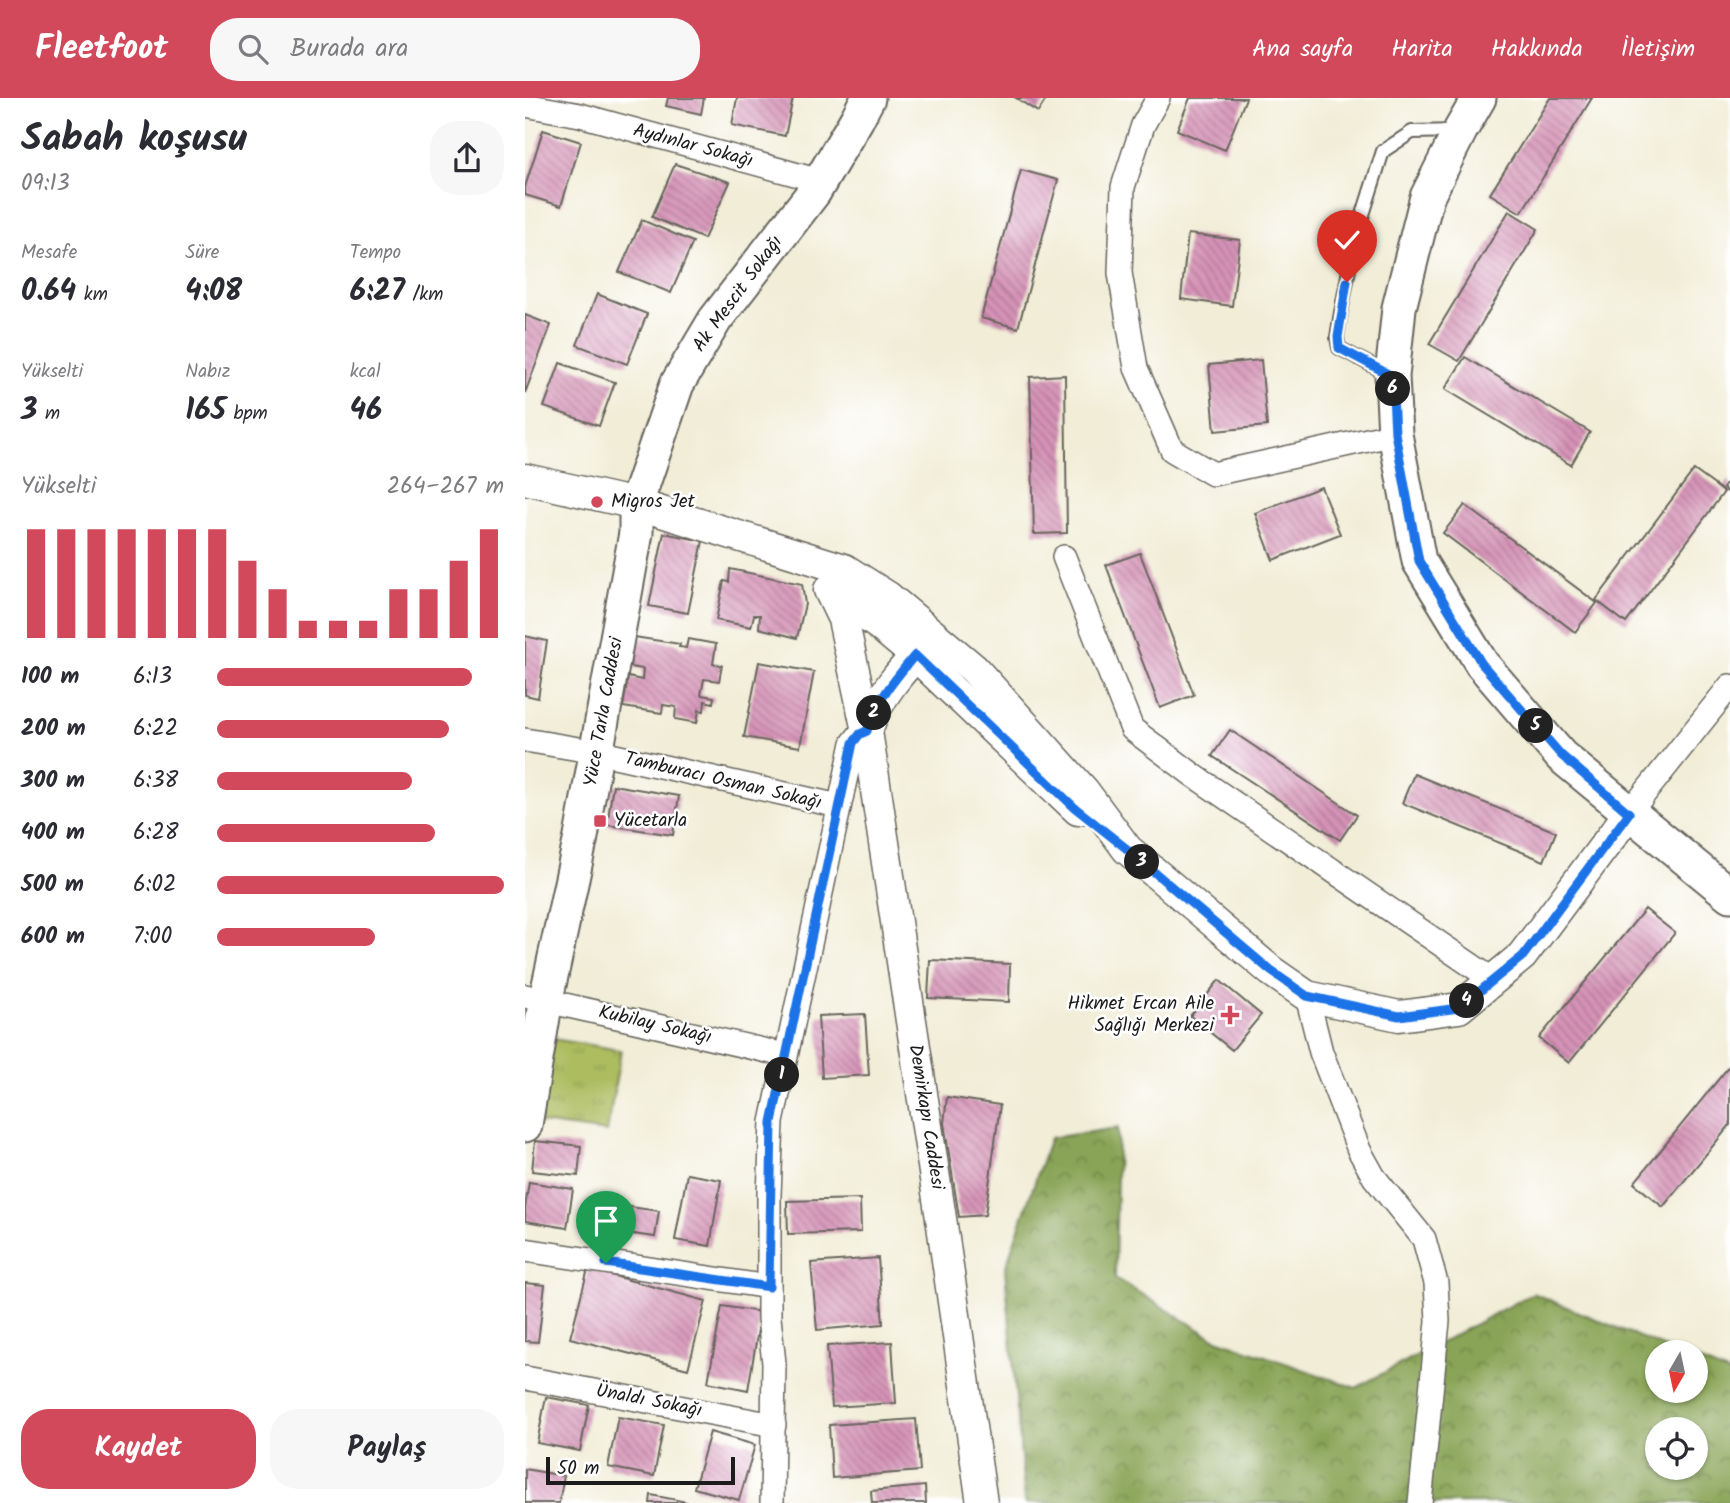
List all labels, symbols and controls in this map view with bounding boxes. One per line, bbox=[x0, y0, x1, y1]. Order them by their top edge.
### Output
search box bbox=[210, 18, 700, 81]
text: Fleetfoot bbox=[35, 23, 168, 76]
text: Burada ara bbox=[290, 28, 409, 70]
icon: search bbox=[234, 30, 272, 68]
text: Ana sayfa bbox=[1252, 30, 1353, 69]
text: Harita bbox=[1391, 30, 1453, 69]
text: Hakkında bbox=[1491, 30, 1583, 69]
text: İletişim bbox=[1621, 30, 1695, 69]
text: Sabah koşusu bbox=[21, 110, 247, 170]
street label: Aydınlar Sokağı bbox=[630, 116, 756, 176]
button: share bbox=[430, 121, 504, 195]
text: 09:13 bbox=[21, 166, 70, 202]
pin bbox=[1317, 210, 1377, 282]
icon: check bbox=[1328, 221, 1366, 259]
street label: Ak Mescit Sokağı bbox=[685, 229, 791, 359]
text: Mesafe bbox=[21, 238, 77, 268]
text: Süre bbox=[185, 238, 219, 268]
text: Tempo bbox=[350, 238, 401, 268]
text: 0.64 bbox=[21, 268, 76, 316]
text: 4:08 bbox=[185, 268, 242, 316]
text: 6:27 bbox=[350, 268, 405, 316]
text: km bbox=[76, 280, 108, 310]
text: /km bbox=[405, 280, 443, 310]
text: Yükselti bbox=[21, 357, 83, 387]
text: Nabız bbox=[185, 357, 230, 387]
text: kcal bbox=[350, 357, 381, 387]
pin: 6 bbox=[1375, 372, 1411, 406]
text: 6 bbox=[1387, 373, 1398, 403]
text: 3 bbox=[21, 387, 37, 435]
text: 165 bbox=[185, 387, 226, 435]
text: 46 bbox=[350, 387, 382, 435]
text: m bbox=[37, 399, 60, 429]
text: bpm bbox=[226, 399, 268, 429]
text: Yükselti bbox=[21, 469, 96, 505]
text: 264–267 m bbox=[387, 469, 504, 505]
place label: Migros Jet bbox=[611, 487, 696, 517]
marker: Migros Jet bbox=[589, 494, 605, 510]
street label: Yüce Tarla Caddesi bbox=[576, 633, 632, 789]
text: 100 m bbox=[21, 659, 79, 695]
text: 6:13 bbox=[133, 659, 172, 695]
pin: 2 bbox=[857, 696, 891, 730]
text: 2 bbox=[868, 697, 879, 727]
pin: 5 bbox=[1518, 708, 1553, 744]
text: 5 bbox=[1531, 710, 1540, 740]
text: 200 m bbox=[21, 711, 86, 747]
text: 6:22 bbox=[133, 711, 178, 747]
street label: Tamburacı Osman Sokağı bbox=[621, 744, 825, 818]
text: 300 m bbox=[21, 763, 85, 799]
text: 6:38 bbox=[133, 763, 178, 799]
place label: Yücetarla bbox=[614, 806, 687, 836]
marker: Yücetarla bbox=[592, 813, 608, 829]
text: 400 m bbox=[21, 815, 85, 851]
text: 6:28 bbox=[133, 815, 179, 851]
pin: 3 bbox=[1125, 844, 1159, 880]
text: 3 bbox=[1136, 846, 1147, 876]
text: 500 m bbox=[21, 867, 84, 903]
text: 6:02 bbox=[133, 867, 176, 903]
text: 600 m bbox=[21, 919, 85, 955]
text: 7:00 bbox=[133, 919, 172, 955]
pin: 4 bbox=[1450, 984, 1485, 1018]
text: 4 bbox=[1461, 985, 1472, 1015]
place label: Hikmet Ercan Aile Sağlığı Merkezi bbox=[1067, 989, 1215, 1041]
street label: Kubilay Sokağı bbox=[595, 997, 715, 1053]
marker: Hikmet Ercan Aile Sağlığı Merkezi bbox=[1220, 1005, 1240, 1025]
street label: Demirkapı Caddesi bbox=[900, 1042, 953, 1193]
pin: 1 bbox=[765, 1058, 799, 1093]
text: 1 bbox=[779, 1059, 784, 1089]
pin bbox=[576, 1191, 636, 1263]
icon: arrive bbox=[587, 1202, 625, 1240]
north arrow bbox=[1645, 1340, 1708, 1404]
map controls bbox=[1645, 1340, 1708, 1480]
street label: Ünaldı Sokağı bbox=[593, 1376, 705, 1426]
button: Kaydet bbox=[21, 1409, 256, 1489]
button: Paylaş bbox=[270, 1409, 504, 1489]
button: locate bbox=[1645, 1417, 1708, 1480]
scale bar bbox=[546, 1454, 735, 1486]
text: 50 m bbox=[557, 1454, 599, 1484]

